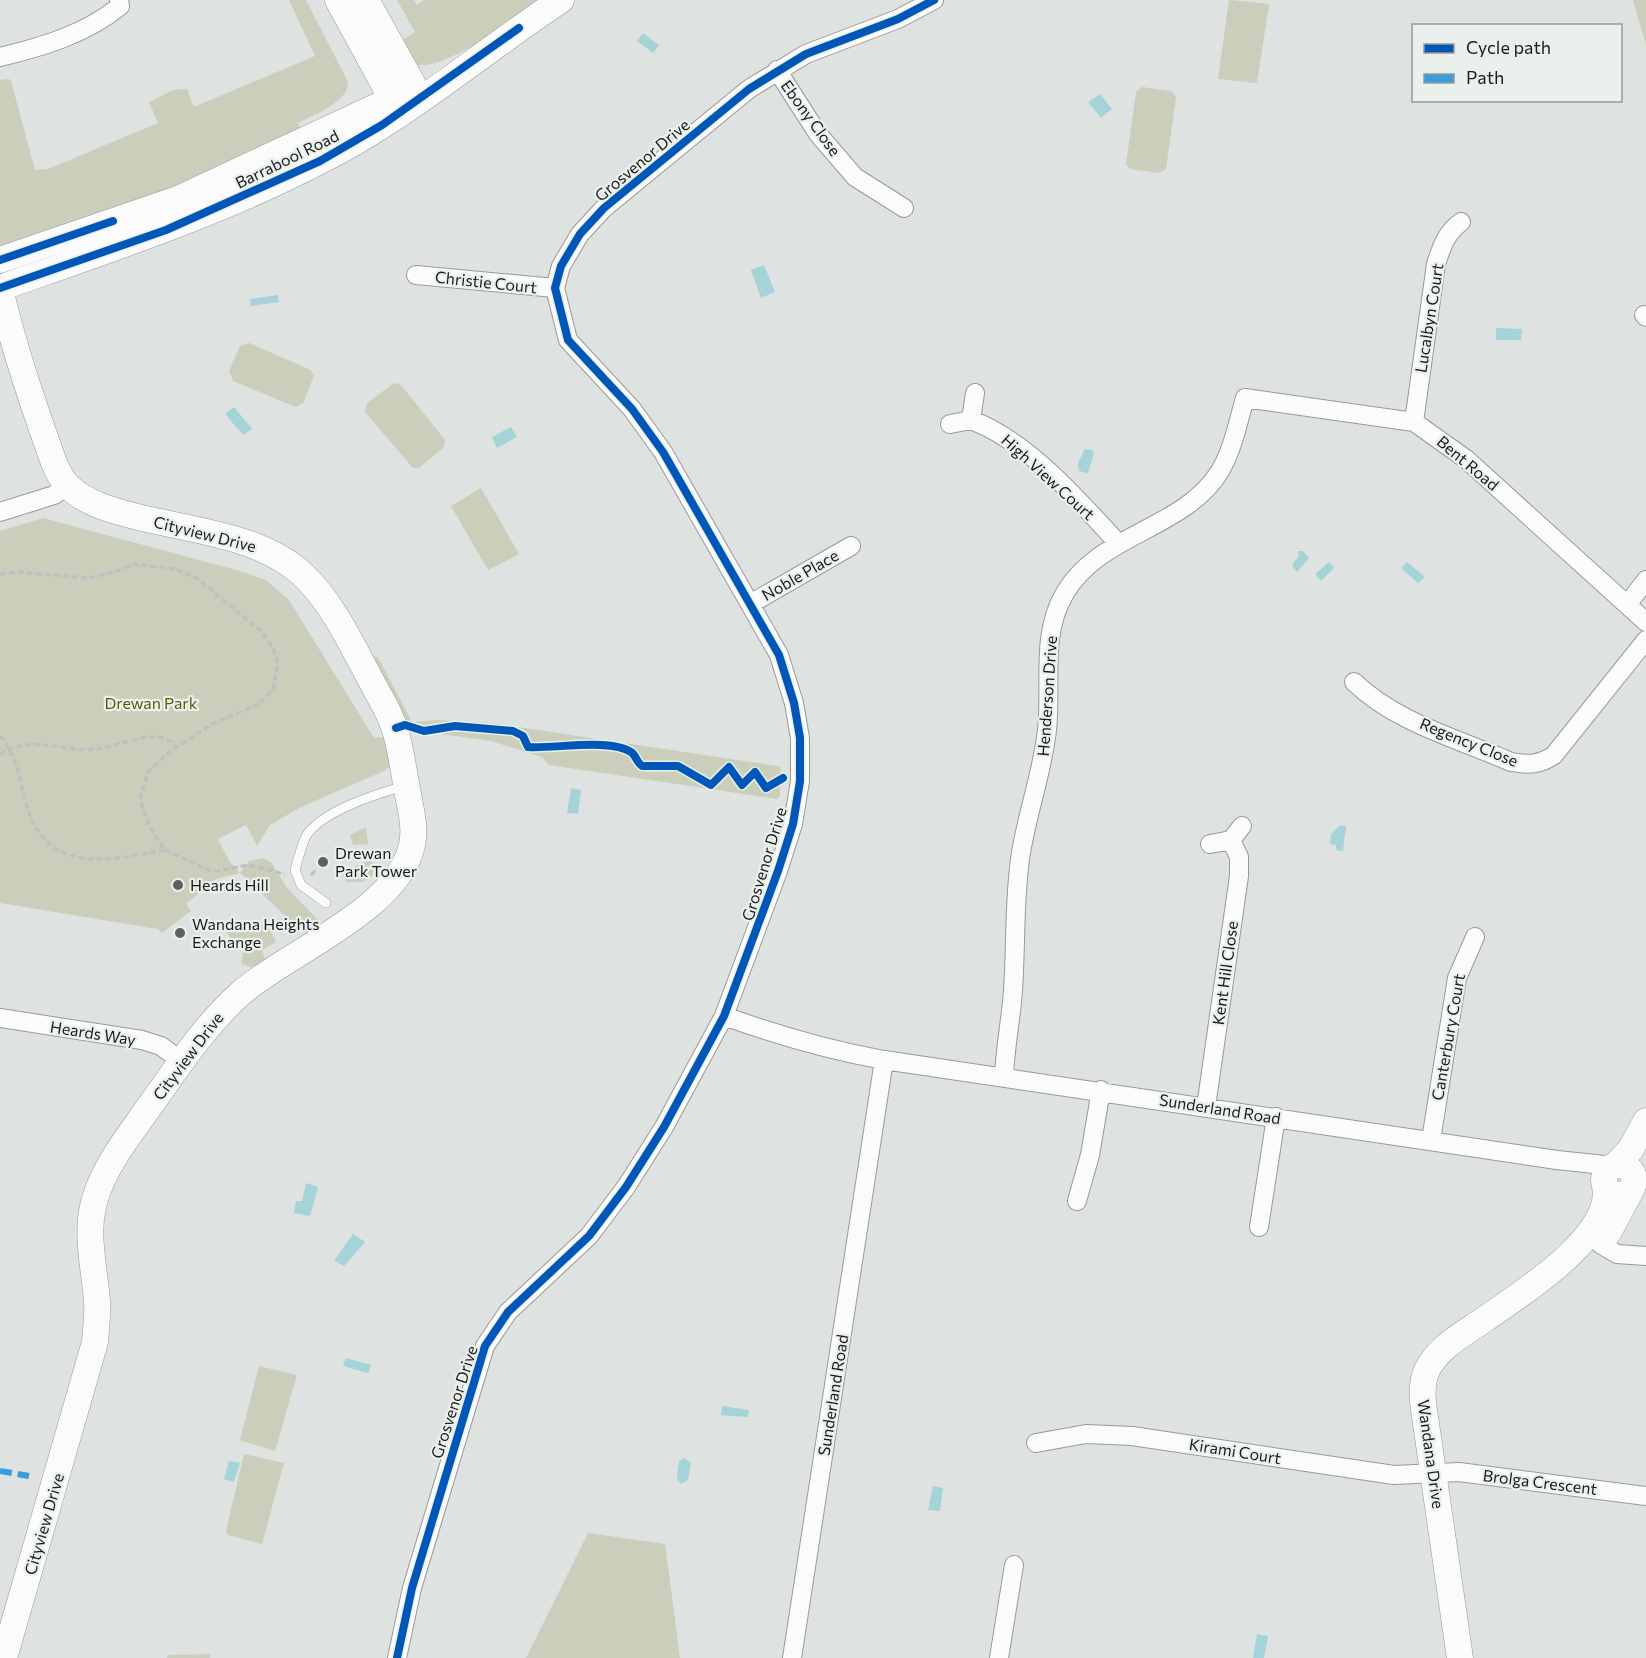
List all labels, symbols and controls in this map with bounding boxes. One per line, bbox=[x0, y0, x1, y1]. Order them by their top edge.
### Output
legend bbox=[1412, 24, 1622, 102]
text: Cycle path bbox=[1466, 36, 1551, 58]
text: Path bbox=[1466, 66, 1504, 88]
street label: Ebony Close bbox=[778, 76, 845, 159]
street label: Grosvenor Drive bbox=[591, 115, 693, 205]
street label: Barrabool Road bbox=[232, 125, 342, 192]
street label: Lucalbyn Court bbox=[1410, 261, 1447, 374]
street label: Christie Court bbox=[434, 267, 538, 296]
street label: High View Court bbox=[998, 430, 1099, 524]
street label: Bent Road bbox=[1434, 431, 1503, 494]
street label: Cityview Drive bbox=[152, 512, 258, 555]
street label: Noble Place bbox=[758, 545, 842, 604]
street label: Henderson Drive bbox=[1033, 635, 1060, 757]
park label: Drewan Park bbox=[105, 693, 198, 712]
street label: Regency Close bbox=[1417, 713, 1521, 770]
street label: Grosvenor Drive bbox=[737, 805, 790, 923]
place label: Drewan Park Tower bbox=[335, 843, 418, 880]
marker: Drewan Park Tower bbox=[316, 855, 330, 869]
place label: Heards Hill bbox=[190, 875, 269, 894]
marker: Heards Hill bbox=[171, 878, 185, 892]
place label: Wandana Heights Exchange bbox=[192, 914, 319, 951]
street label: Kent Hill Close bbox=[1208, 920, 1241, 1026]
marker: Wandana Heights Exchange bbox=[173, 926, 187, 940]
street label: Canterbury Court bbox=[1427, 972, 1468, 1102]
street label: Cityview Drive bbox=[148, 1008, 227, 1103]
street label: Heards Way bbox=[49, 1016, 137, 1049]
street label: Sunderland Road bbox=[1158, 1090, 1282, 1127]
street label: Sunderland Road bbox=[814, 1333, 851, 1457]
street label: Grosvenor Drive bbox=[426, 1343, 481, 1461]
street label: Wandana Drive bbox=[1414, 1398, 1449, 1510]
street label: Kirami Court bbox=[1188, 1434, 1283, 1467]
street label: Brolga Crescent bbox=[1482, 1465, 1599, 1498]
street label: Cityview Drive bbox=[20, 1471, 67, 1577]

